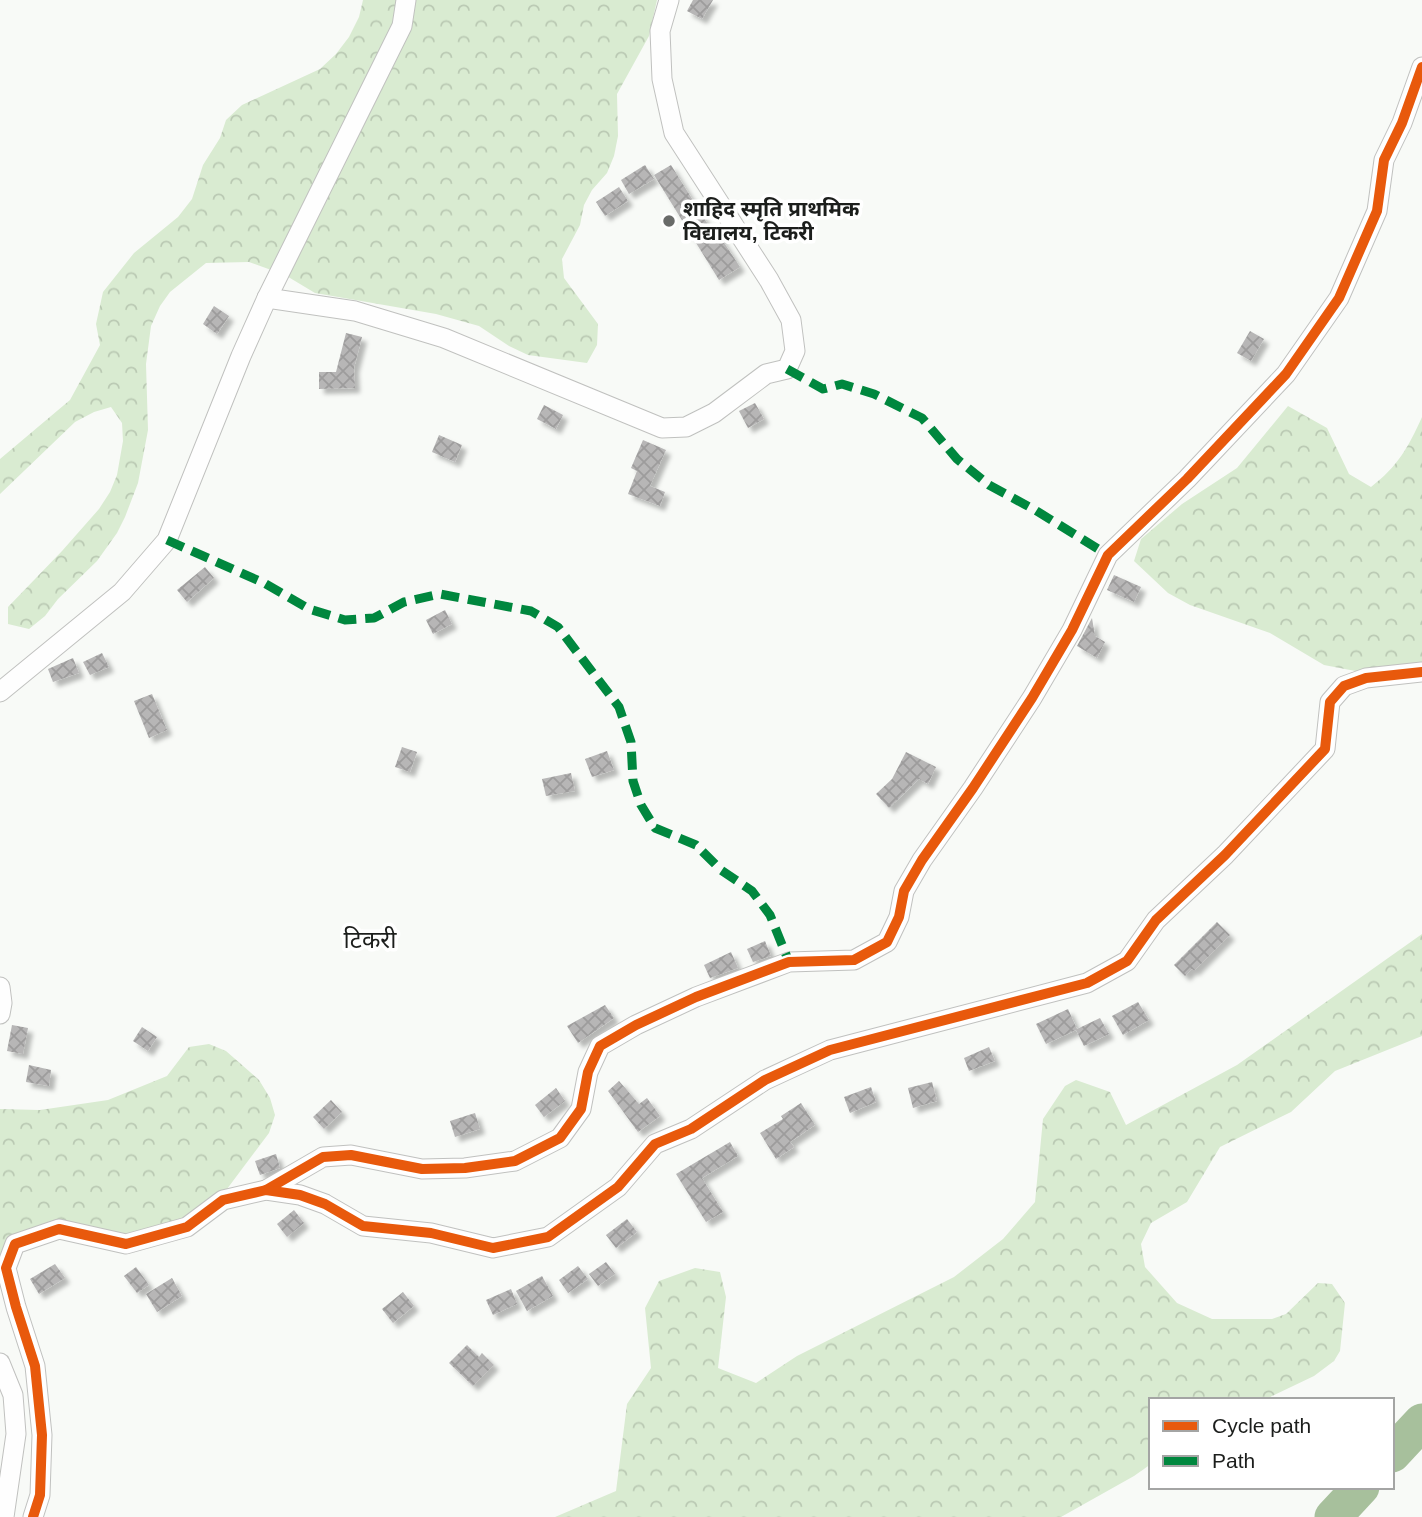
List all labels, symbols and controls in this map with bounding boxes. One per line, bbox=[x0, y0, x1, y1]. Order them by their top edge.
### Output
place label: शाहिद स्मृति प्राथमिक विद्यालय, टिकरी bbox=[683, 197, 860, 244]
marker: शाहिद स्मृति प्राथमिक विद्यालय, टिकरी bbox=[661, 213, 677, 229]
district label: टिकरी bbox=[344, 926, 397, 953]
legend bbox=[1149, 1398, 1394, 1489]
text: Cycle path bbox=[1212, 1414, 1311, 1437]
text: Path bbox=[1212, 1449, 1255, 1472]

